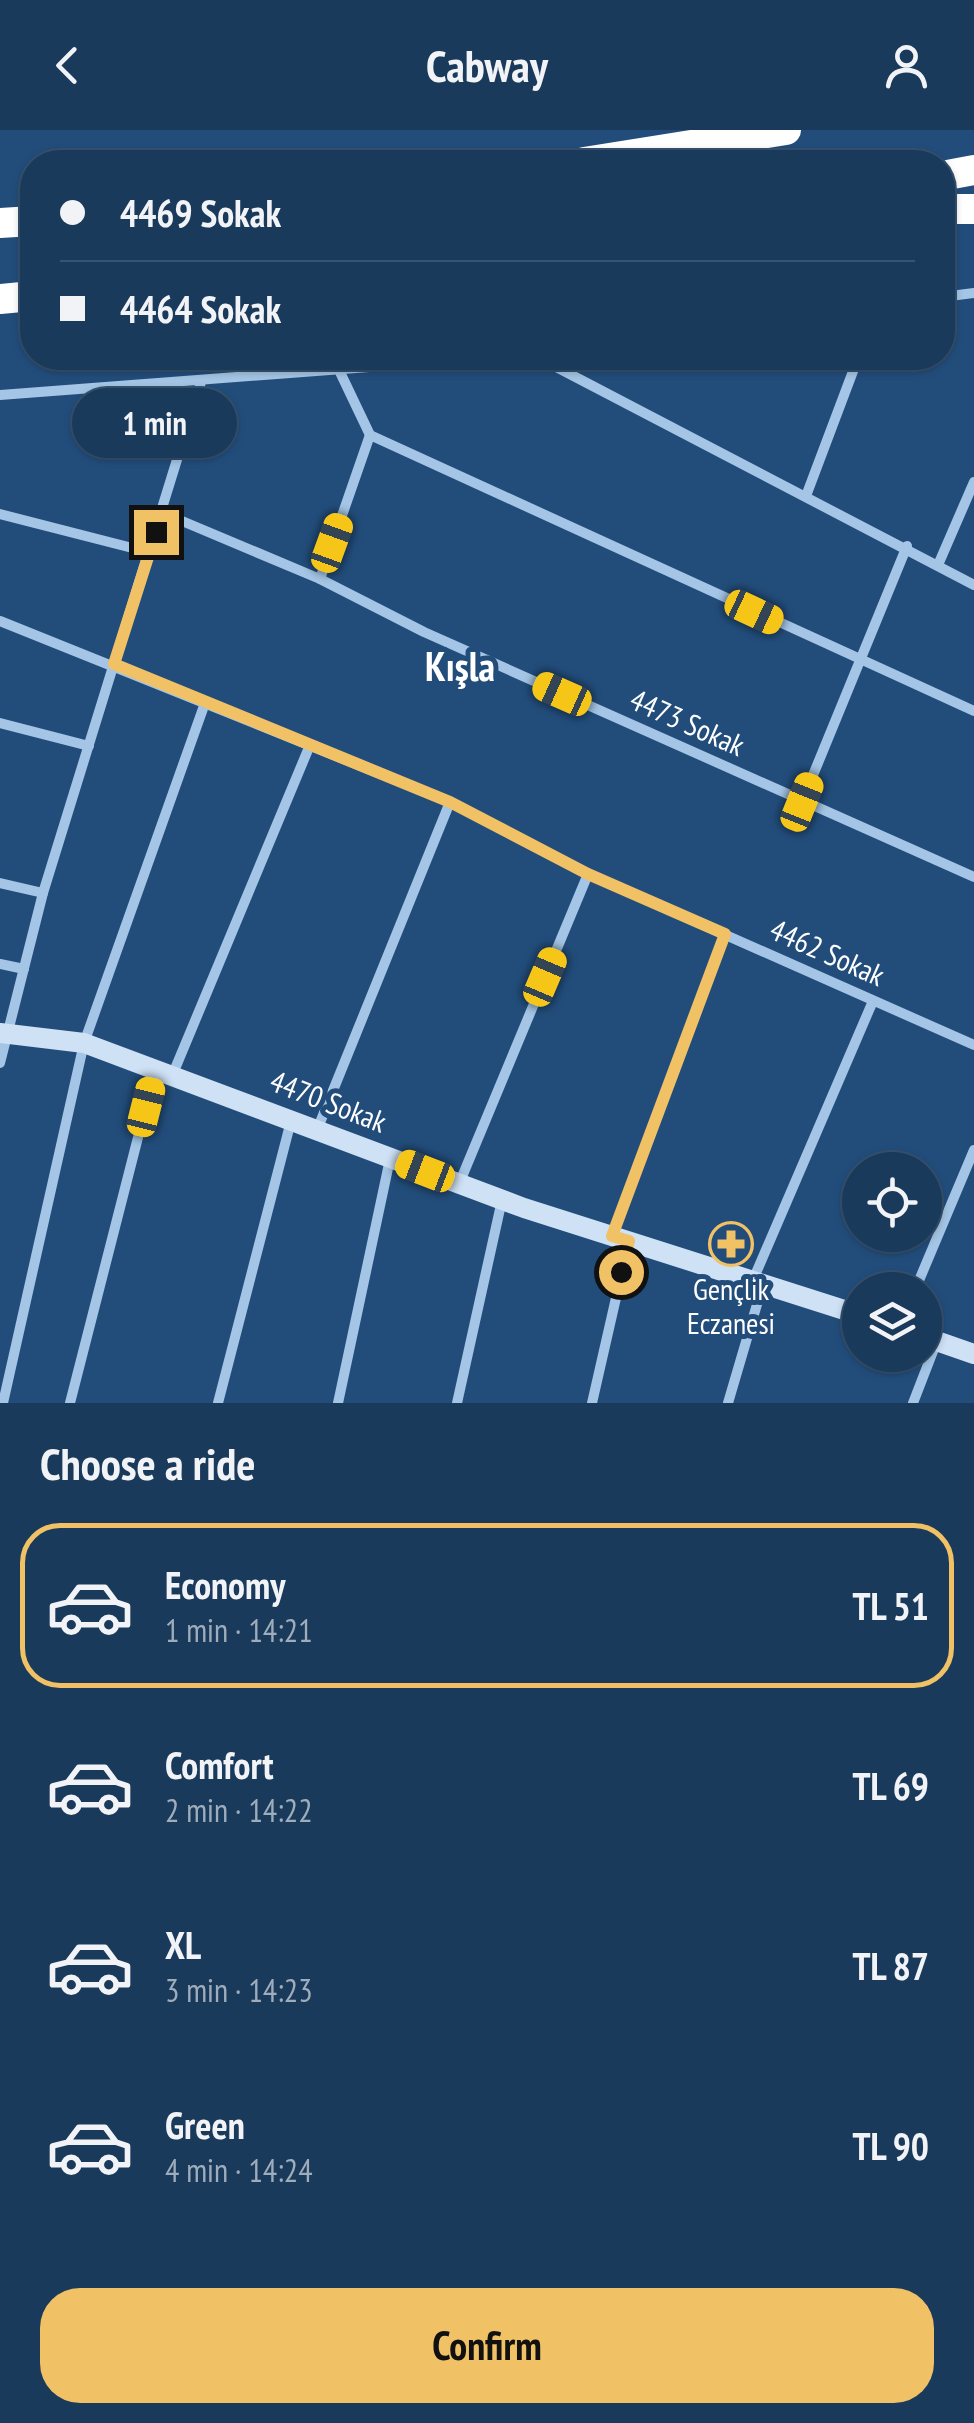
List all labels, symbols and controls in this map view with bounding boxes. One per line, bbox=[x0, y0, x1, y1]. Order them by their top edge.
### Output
text: Cabway bbox=[426, 36, 548, 94]
icon: back bbox=[40, 38, 95, 93]
icon: person bbox=[879, 38, 934, 93]
text: 4469 Sokak bbox=[120, 188, 281, 237]
text: 4464 Sokak bbox=[120, 284, 281, 333]
callout: 1 min bbox=[74, 387, 238, 457]
text: 1 min bbox=[122, 402, 187, 444]
route end bbox=[134, 510, 179, 555]
car bbox=[308, 510, 356, 576]
car bbox=[720, 586, 788, 638]
district label: Kışla bbox=[425, 640, 495, 692]
car bbox=[528, 668, 596, 720]
street label: 4473 Sokak bbox=[624, 679, 751, 764]
car bbox=[777, 769, 827, 835]
street label: 4462 Sokak bbox=[764, 909, 891, 994]
car bbox=[519, 944, 571, 1010]
street label: 4470 Sokak bbox=[265, 1061, 393, 1141]
car bbox=[124, 1074, 168, 1140]
car bbox=[392, 1146, 458, 1196]
map controls bbox=[842, 1152, 942, 1372]
button: locate bbox=[842, 1152, 942, 1252]
pharmacy icon: Gençlik Eczanesi bbox=[708, 1221, 754, 1267]
route start bbox=[599, 1250, 644, 1295]
place label: Gençlik Eczanesi bbox=[687, 1269, 775, 1342]
button: layers bbox=[842, 1272, 942, 1372]
text: Choose a ride bbox=[40, 1434, 255, 1492]
text: Economy bbox=[165, 1560, 285, 1609]
icon: car bbox=[45, 1561, 135, 1651]
text: TL 51 bbox=[852, 1581, 929, 1630]
text: 1 min · 14:21 bbox=[165, 1609, 313, 1651]
text: Comfort bbox=[165, 1740, 274, 1789]
icon: car bbox=[45, 1741, 135, 1831]
text: TL 69 bbox=[852, 1761, 929, 1810]
text: 2 min · 14:22 bbox=[165, 1789, 313, 1831]
text: XL bbox=[165, 1920, 201, 1969]
icon: car bbox=[45, 1921, 135, 2011]
text: TL 87 bbox=[852, 1941, 929, 1990]
text: 3 min · 14:23 bbox=[165, 1969, 313, 2011]
text: Green bbox=[165, 2100, 245, 2149]
icon: car bbox=[45, 2101, 135, 2191]
text: TL 90 bbox=[852, 2121, 929, 2170]
text: 4 min · 14:24 bbox=[165, 2149, 313, 2191]
button: Confirm bbox=[40, 2288, 934, 2403]

